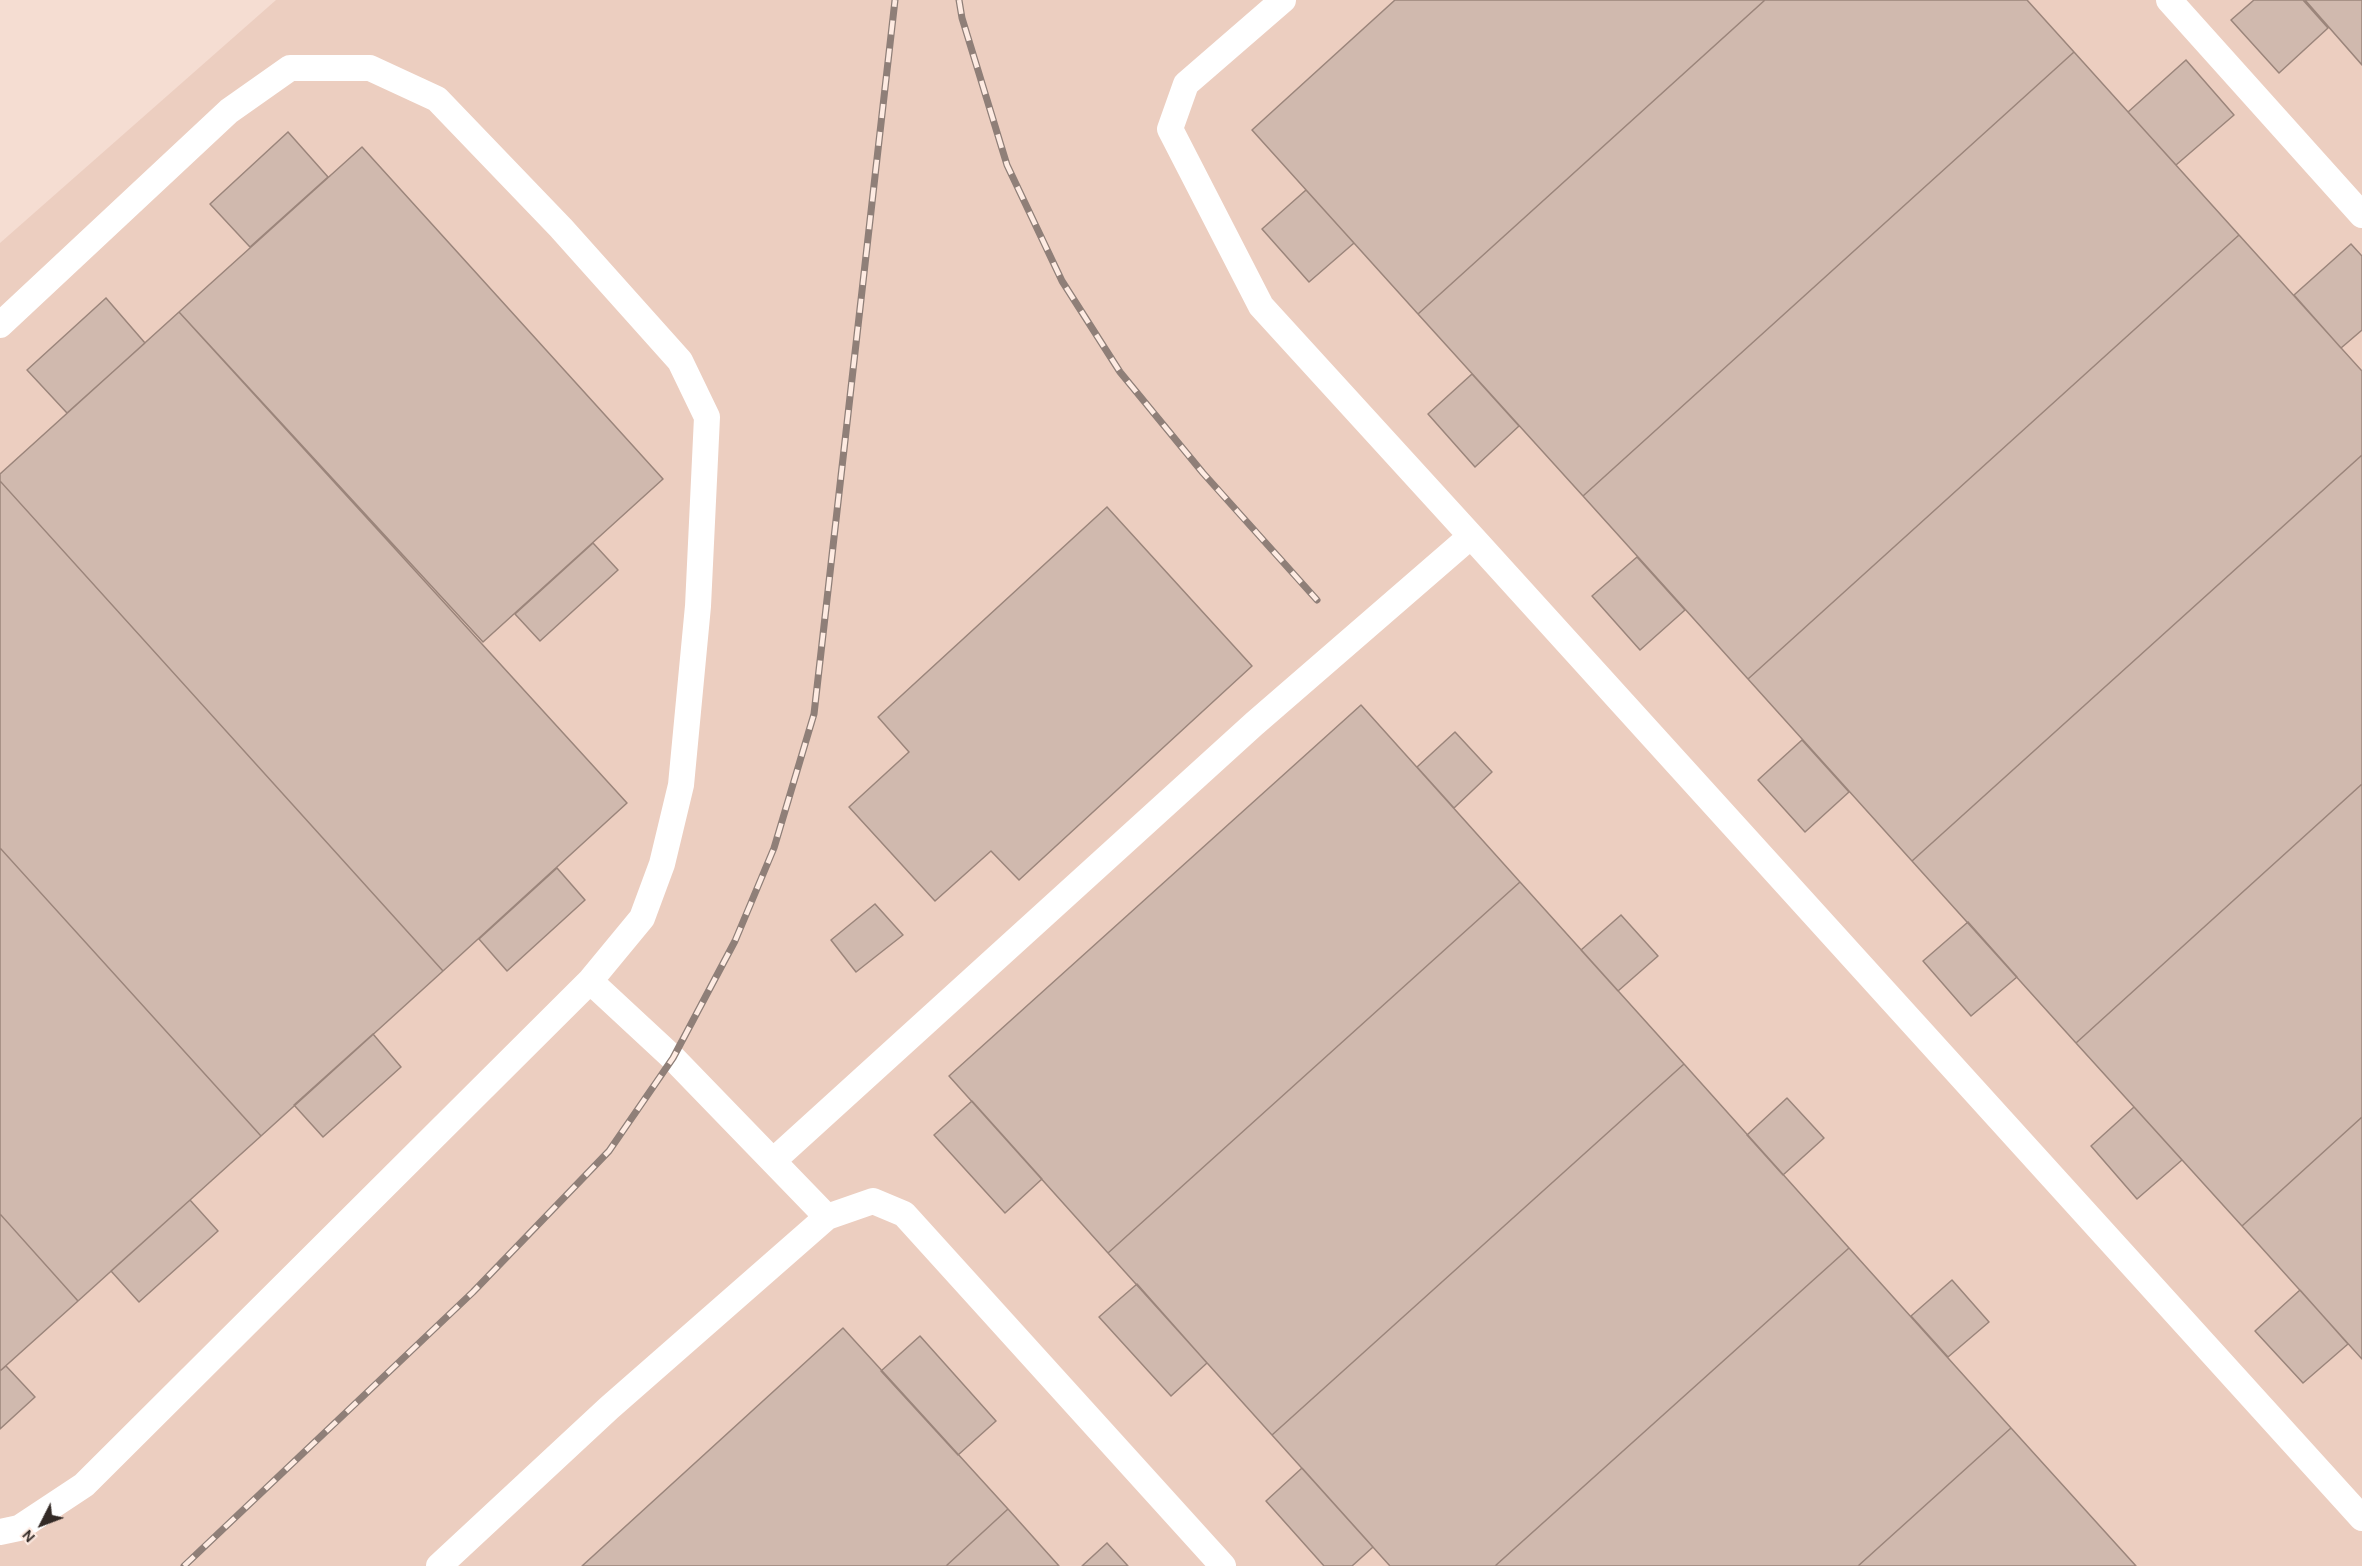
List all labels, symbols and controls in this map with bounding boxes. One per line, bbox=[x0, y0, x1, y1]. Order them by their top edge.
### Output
north arrow bbox=[12, 1494, 72, 1554]
text: N bbox=[17, 1526, 39, 1547]

